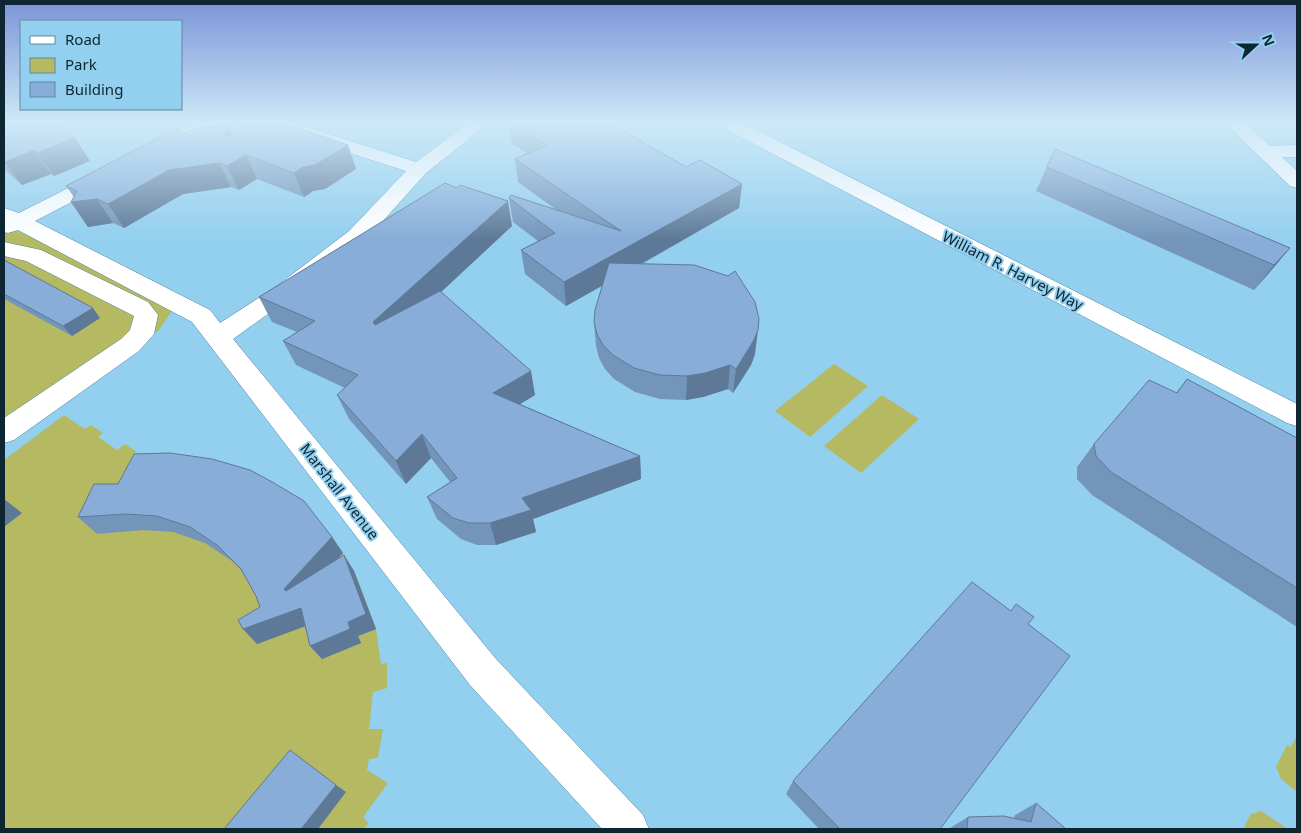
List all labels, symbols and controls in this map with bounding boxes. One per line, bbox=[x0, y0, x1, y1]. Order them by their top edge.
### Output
legend bbox=[20, 20, 182, 110]
north arrow bbox=[1231, 20, 1281, 70]
text: Road bbox=[65, 29, 101, 49]
text: N bbox=[1258, 31, 1280, 49]
text: Park bbox=[65, 54, 97, 74]
text: Building bbox=[65, 79, 123, 99]
street label: William R. Harvey Way bbox=[939, 226, 1087, 314]
street label: Marshall Avenue bbox=[296, 439, 384, 543]

